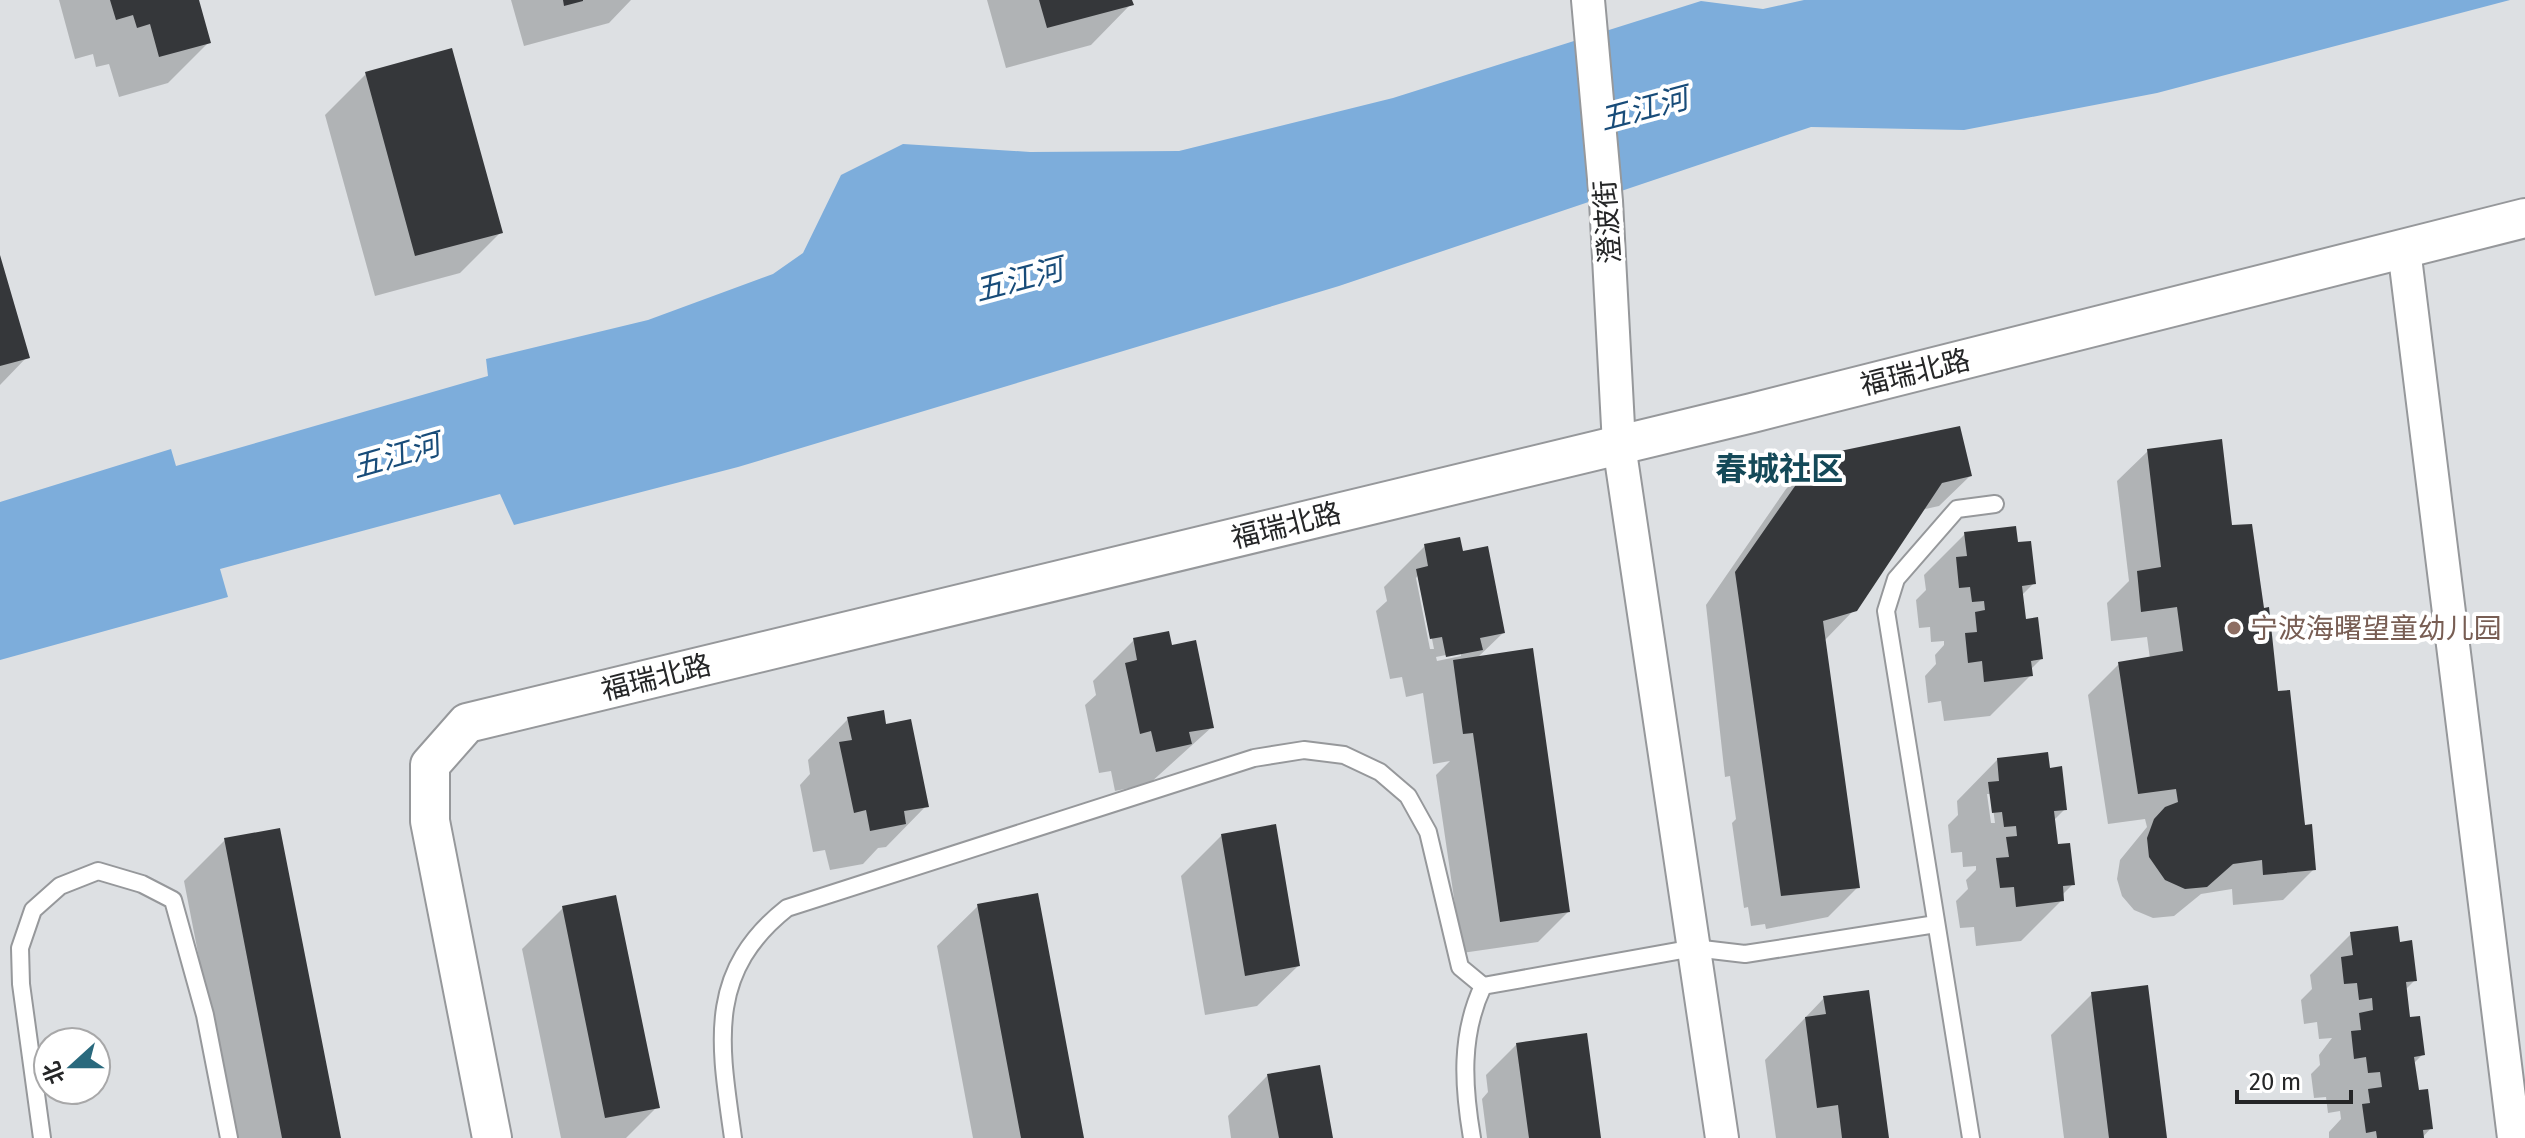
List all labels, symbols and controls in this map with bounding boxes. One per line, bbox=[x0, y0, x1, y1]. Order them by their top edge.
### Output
water label: 五江河 bbox=[1596, 79, 1697, 138]
street label: 澄波街 bbox=[1588, 179, 1627, 265]
water label: 五江河 bbox=[971, 250, 1072, 309]
street label: 福瑞北路 bbox=[1857, 343, 1973, 402]
water label: 五江河 bbox=[348, 425, 449, 486]
district label: 春城社区 bbox=[1715, 450, 1843, 488]
street label: 福瑞北路 bbox=[1228, 496, 1344, 555]
place label: 宁波海曙望童幼儿园 bbox=[2250, 612, 2502, 645]
marker: 宁波海曙望童幼儿园 bbox=[2225, 619, 2243, 637]
street label: 福瑞北路 bbox=[598, 648, 714, 707]
north arrow bbox=[32, 1026, 112, 1106]
scale bar bbox=[2237, 1054, 2351, 1104]
text: 北 bbox=[37, 1058, 70, 1088]
text: 20 m bbox=[2249, 1068, 2301, 1096]

